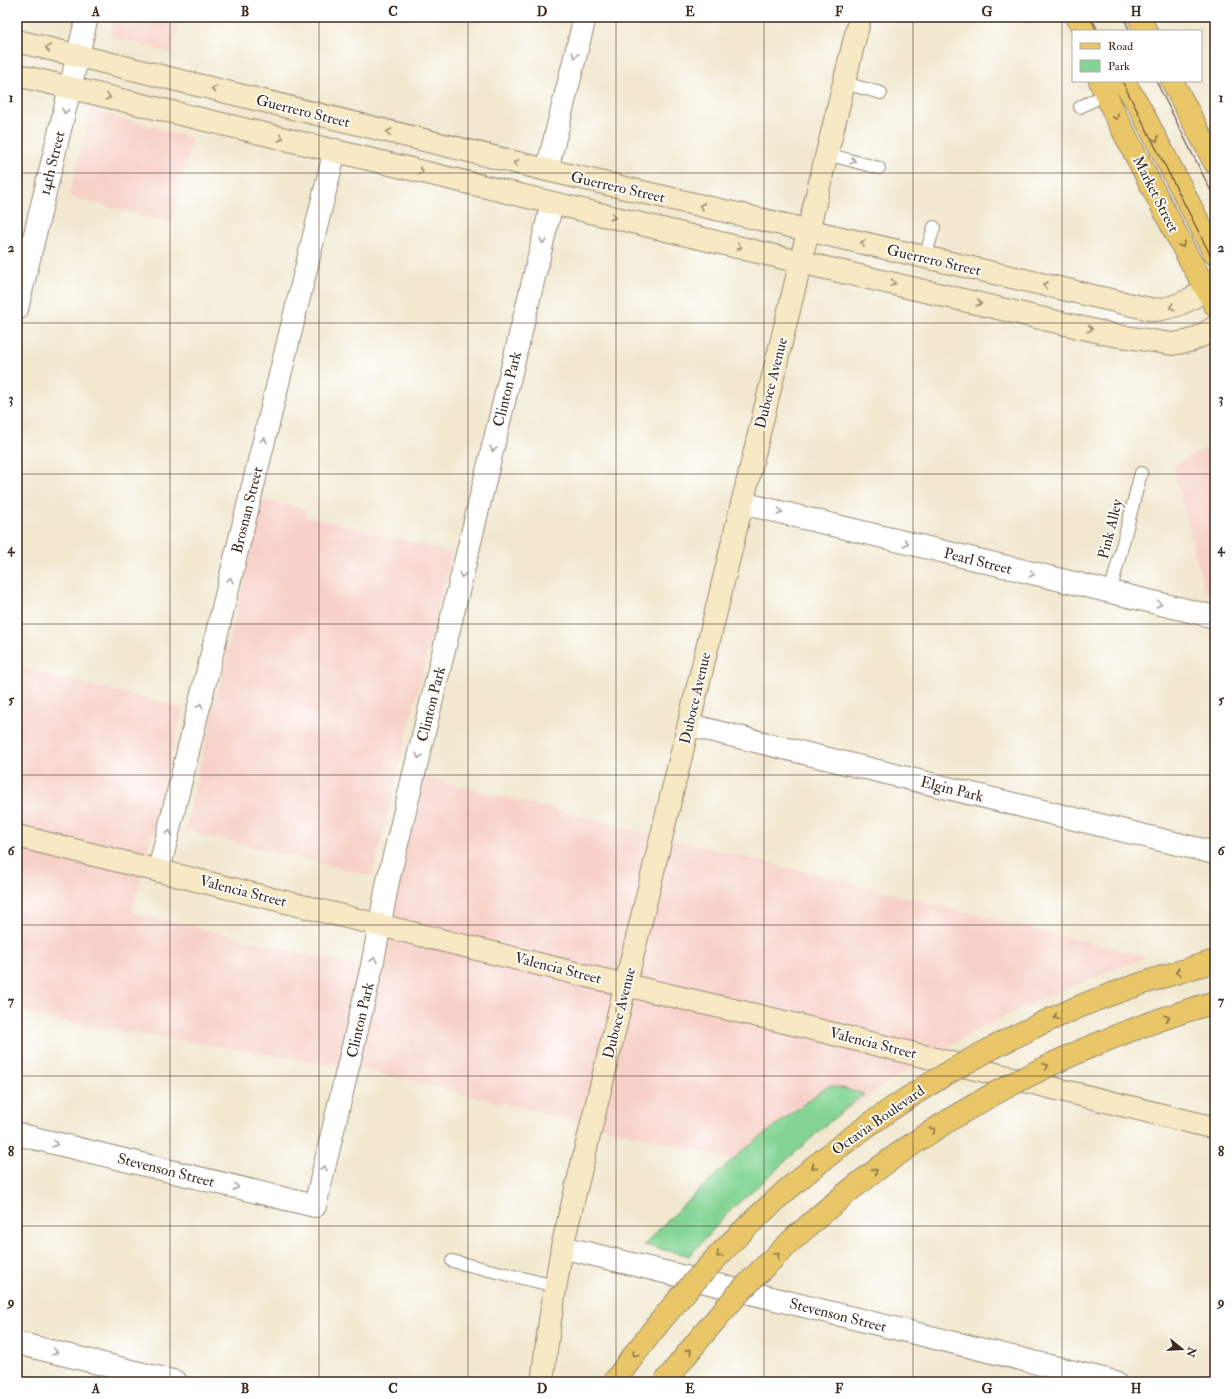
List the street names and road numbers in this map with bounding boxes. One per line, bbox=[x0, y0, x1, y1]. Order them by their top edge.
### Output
street label: Guerrero Street bbox=[254, 91, 352, 132]
street label: 14th Street bbox=[35, 129, 70, 197]
street label: Market Street bbox=[1128, 153, 1183, 236]
street label: Guerrero Street bbox=[569, 167, 667, 208]
street label: Guerrero Street bbox=[885, 240, 983, 281]
street label: Duboce Avenue bbox=[751, 335, 792, 431]
street label: Clinton Park bbox=[489, 350, 526, 429]
street label: Brosnan Street bbox=[228, 465, 267, 555]
street label: Pink Alley bbox=[1094, 497, 1127, 561]
street label: Pearl Street bbox=[942, 544, 1014, 579]
street label: Duboce Avenue bbox=[676, 650, 715, 746]
street label: Clinton Park bbox=[413, 665, 450, 744]
street label: Elgin Park bbox=[918, 772, 985, 806]
street label: Valencia Street bbox=[198, 872, 288, 911]
street label: Valencia Street bbox=[513, 949, 603, 988]
street label: Duboce Avenue bbox=[599, 965, 640, 1061]
street label: Clinton Park bbox=[343, 981, 378, 1060]
street label: Valencia Street bbox=[828, 1024, 918, 1063]
street label: Octavia Boulevard bbox=[828, 1081, 929, 1159]
street label: Stevenson Street bbox=[115, 1149, 216, 1192]
street label: Stevenson Street bbox=[787, 1294, 888, 1337]

